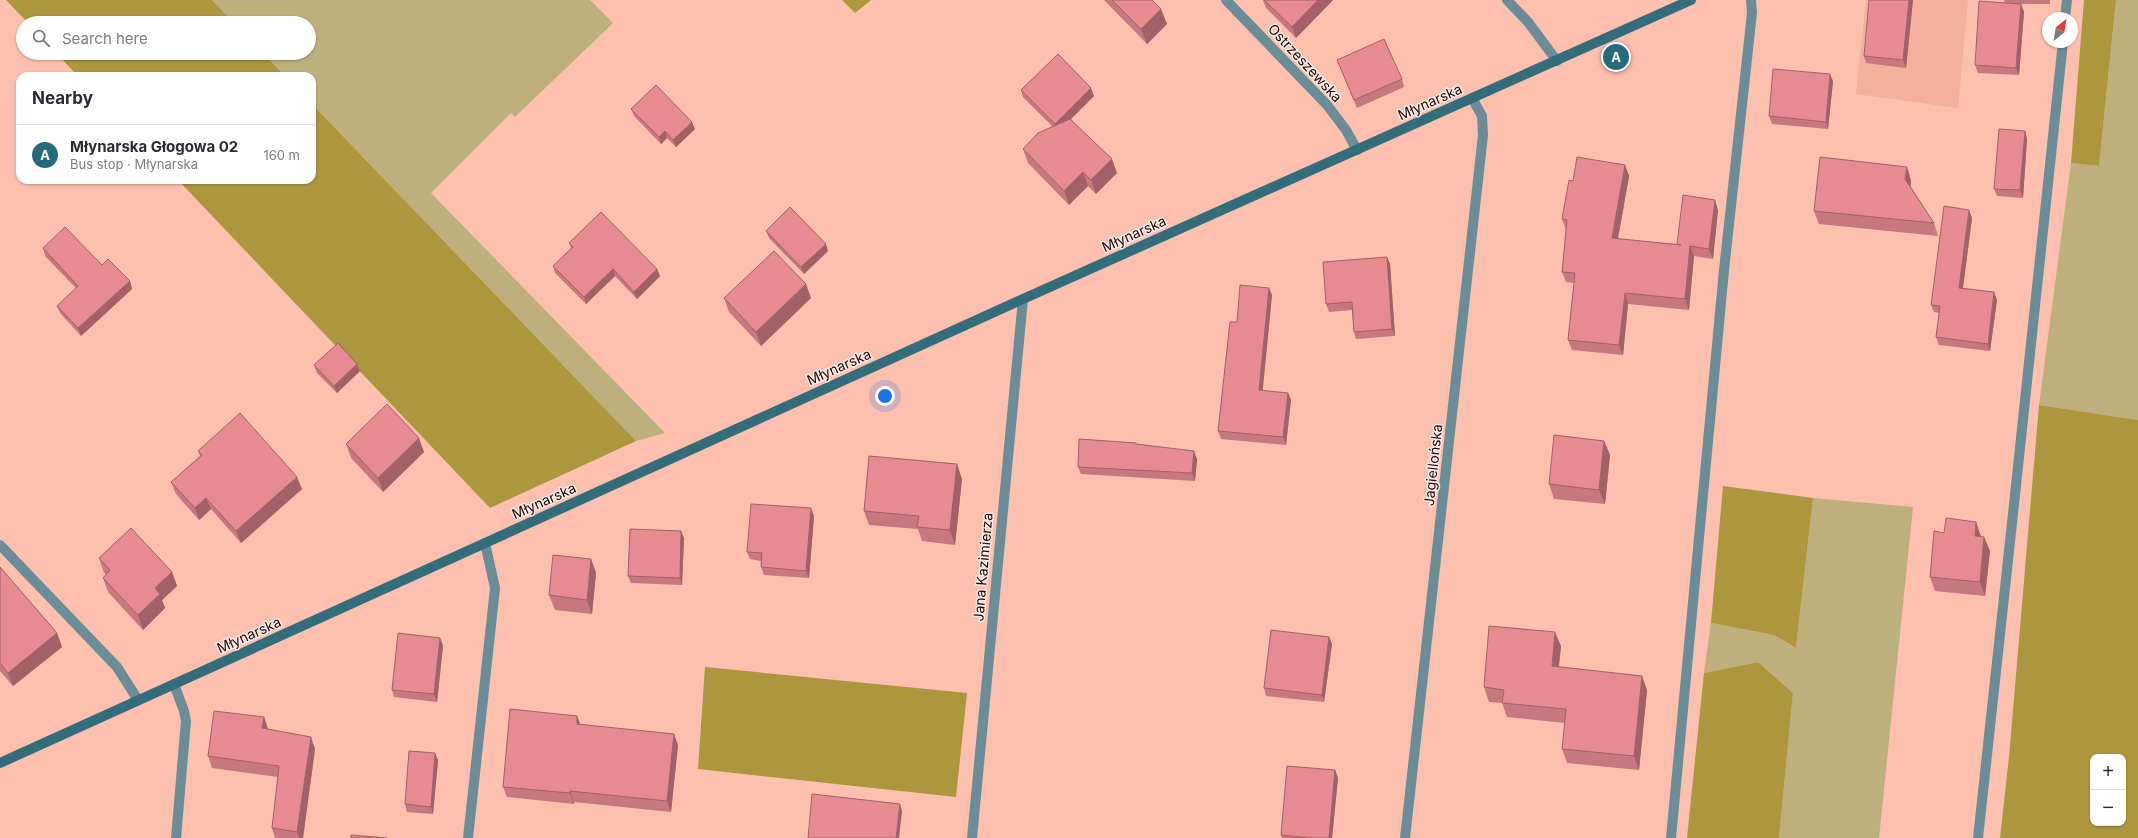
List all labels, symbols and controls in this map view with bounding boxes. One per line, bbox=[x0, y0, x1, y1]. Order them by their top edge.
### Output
north arrow bbox=[2042, 12, 2078, 48]
search box bbox=[16, 16, 316, 60]
street label: Ostrzeszewska bbox=[1265, 20, 1346, 105]
icon: search bbox=[30, 27, 52, 49]
text: Search here bbox=[62, 29, 148, 48]
pin: A bbox=[1603, 42, 1629, 72]
street label: Młynarska bbox=[1395, 80, 1464, 123]
text: Nearby bbox=[32, 88, 93, 108]
text: Młynarska Głogowa 02 bbox=[70, 137, 238, 156]
text: A bbox=[40, 147, 50, 163]
text: 160 m bbox=[263, 147, 300, 163]
text: Bus stop · Młynarska bbox=[70, 156, 198, 172]
street label: Młynarska bbox=[1099, 212, 1168, 255]
street label: Młynarska bbox=[804, 345, 873, 388]
your location bbox=[875, 386, 895, 406]
street label: Jagiellońska bbox=[1420, 423, 1445, 507]
street label: Młynarska bbox=[509, 479, 578, 522]
street label: Jana Kazimierza bbox=[969, 512, 996, 622]
street label: Młynarska bbox=[214, 613, 283, 656]
map controls bbox=[2090, 754, 2126, 826]
button: + bbox=[2090, 754, 2126, 790]
button: − bbox=[2090, 790, 2126, 826]

